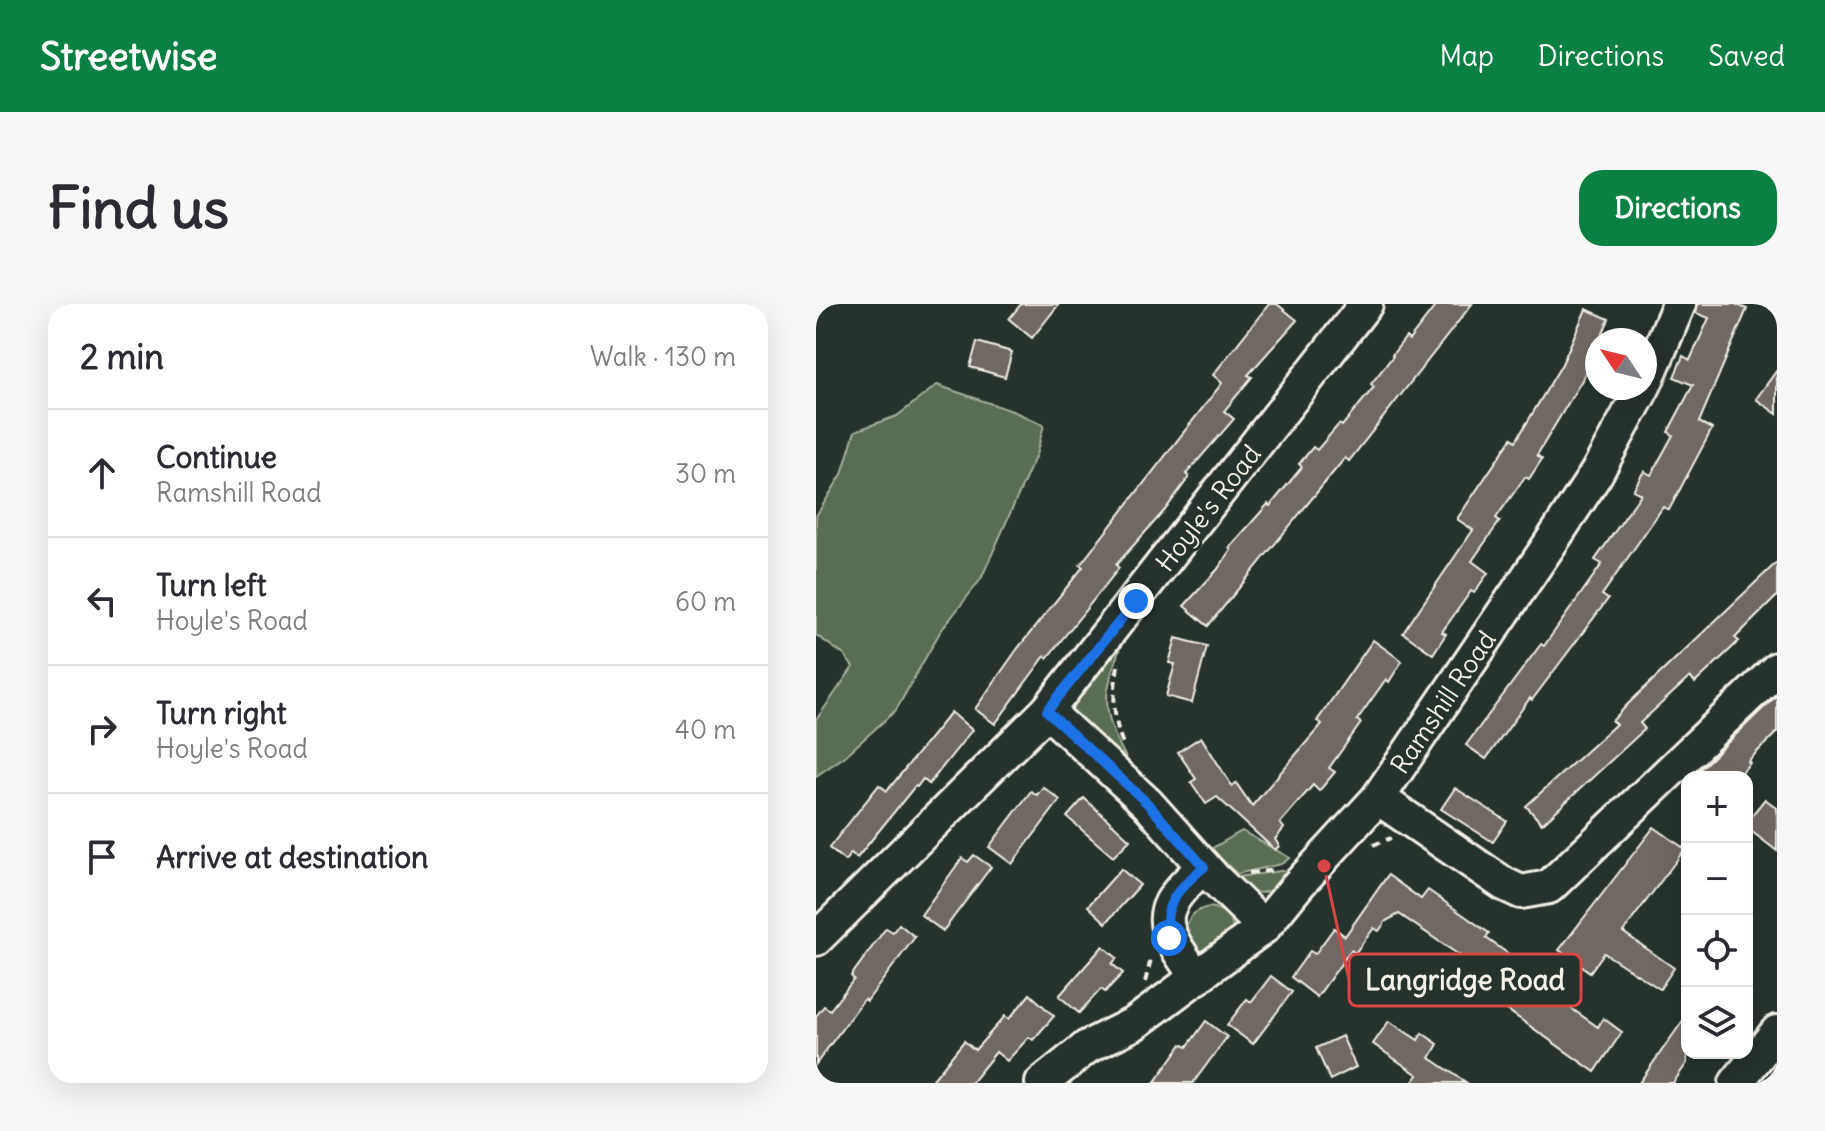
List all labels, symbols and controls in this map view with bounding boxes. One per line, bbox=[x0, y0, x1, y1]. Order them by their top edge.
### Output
text: Streetwise bbox=[40, 33, 218, 80]
text: Map bbox=[1439, 38, 1494, 74]
text: Directions bbox=[1538, 38, 1664, 74]
text: Saved bbox=[1708, 38, 1785, 74]
button: Directions bbox=[1579, 170, 1777, 246]
text: Find us bbox=[48, 173, 229, 243]
north arrow bbox=[1585, 328, 1657, 400]
text: 2 min bbox=[80, 335, 164, 378]
text: Walk · 130 m bbox=[590, 340, 736, 373]
text: Continue bbox=[156, 438, 277, 476]
street label: Hoyle's Road bbox=[1148, 438, 1268, 578]
icon: ahead bbox=[80, 451, 124, 495]
text: 30 m bbox=[675, 457, 736, 490]
text: Ramshill Road bbox=[156, 476, 322, 509]
text: Turn left bbox=[156, 566, 267, 604]
icon: left bbox=[80, 579, 124, 623]
route end bbox=[1118, 583, 1154, 619]
text: 60 m bbox=[675, 585, 736, 618]
text: Hoyle's Road bbox=[156, 604, 308, 637]
street label: Ramshill Road bbox=[1383, 624, 1503, 780]
text: Turn right bbox=[156, 694, 287, 732]
icon: right bbox=[80, 707, 124, 751]
text: 40 m bbox=[675, 713, 736, 746]
text: Hoyle's Road bbox=[156, 732, 308, 765]
map controls bbox=[1681, 771, 1753, 1059]
button: + bbox=[1681, 771, 1753, 843]
icon: arrive bbox=[80, 835, 124, 879]
text: Arrive at destination bbox=[156, 838, 428, 876]
button: − bbox=[1681, 843, 1753, 915]
button: locate bbox=[1681, 915, 1753, 987]
route start bbox=[1151, 920, 1187, 956]
callout: Langridge Road bbox=[1349, 954, 1581, 1006]
text: Langridge Road bbox=[1365, 962, 1566, 998]
button: layers bbox=[1681, 987, 1753, 1059]

